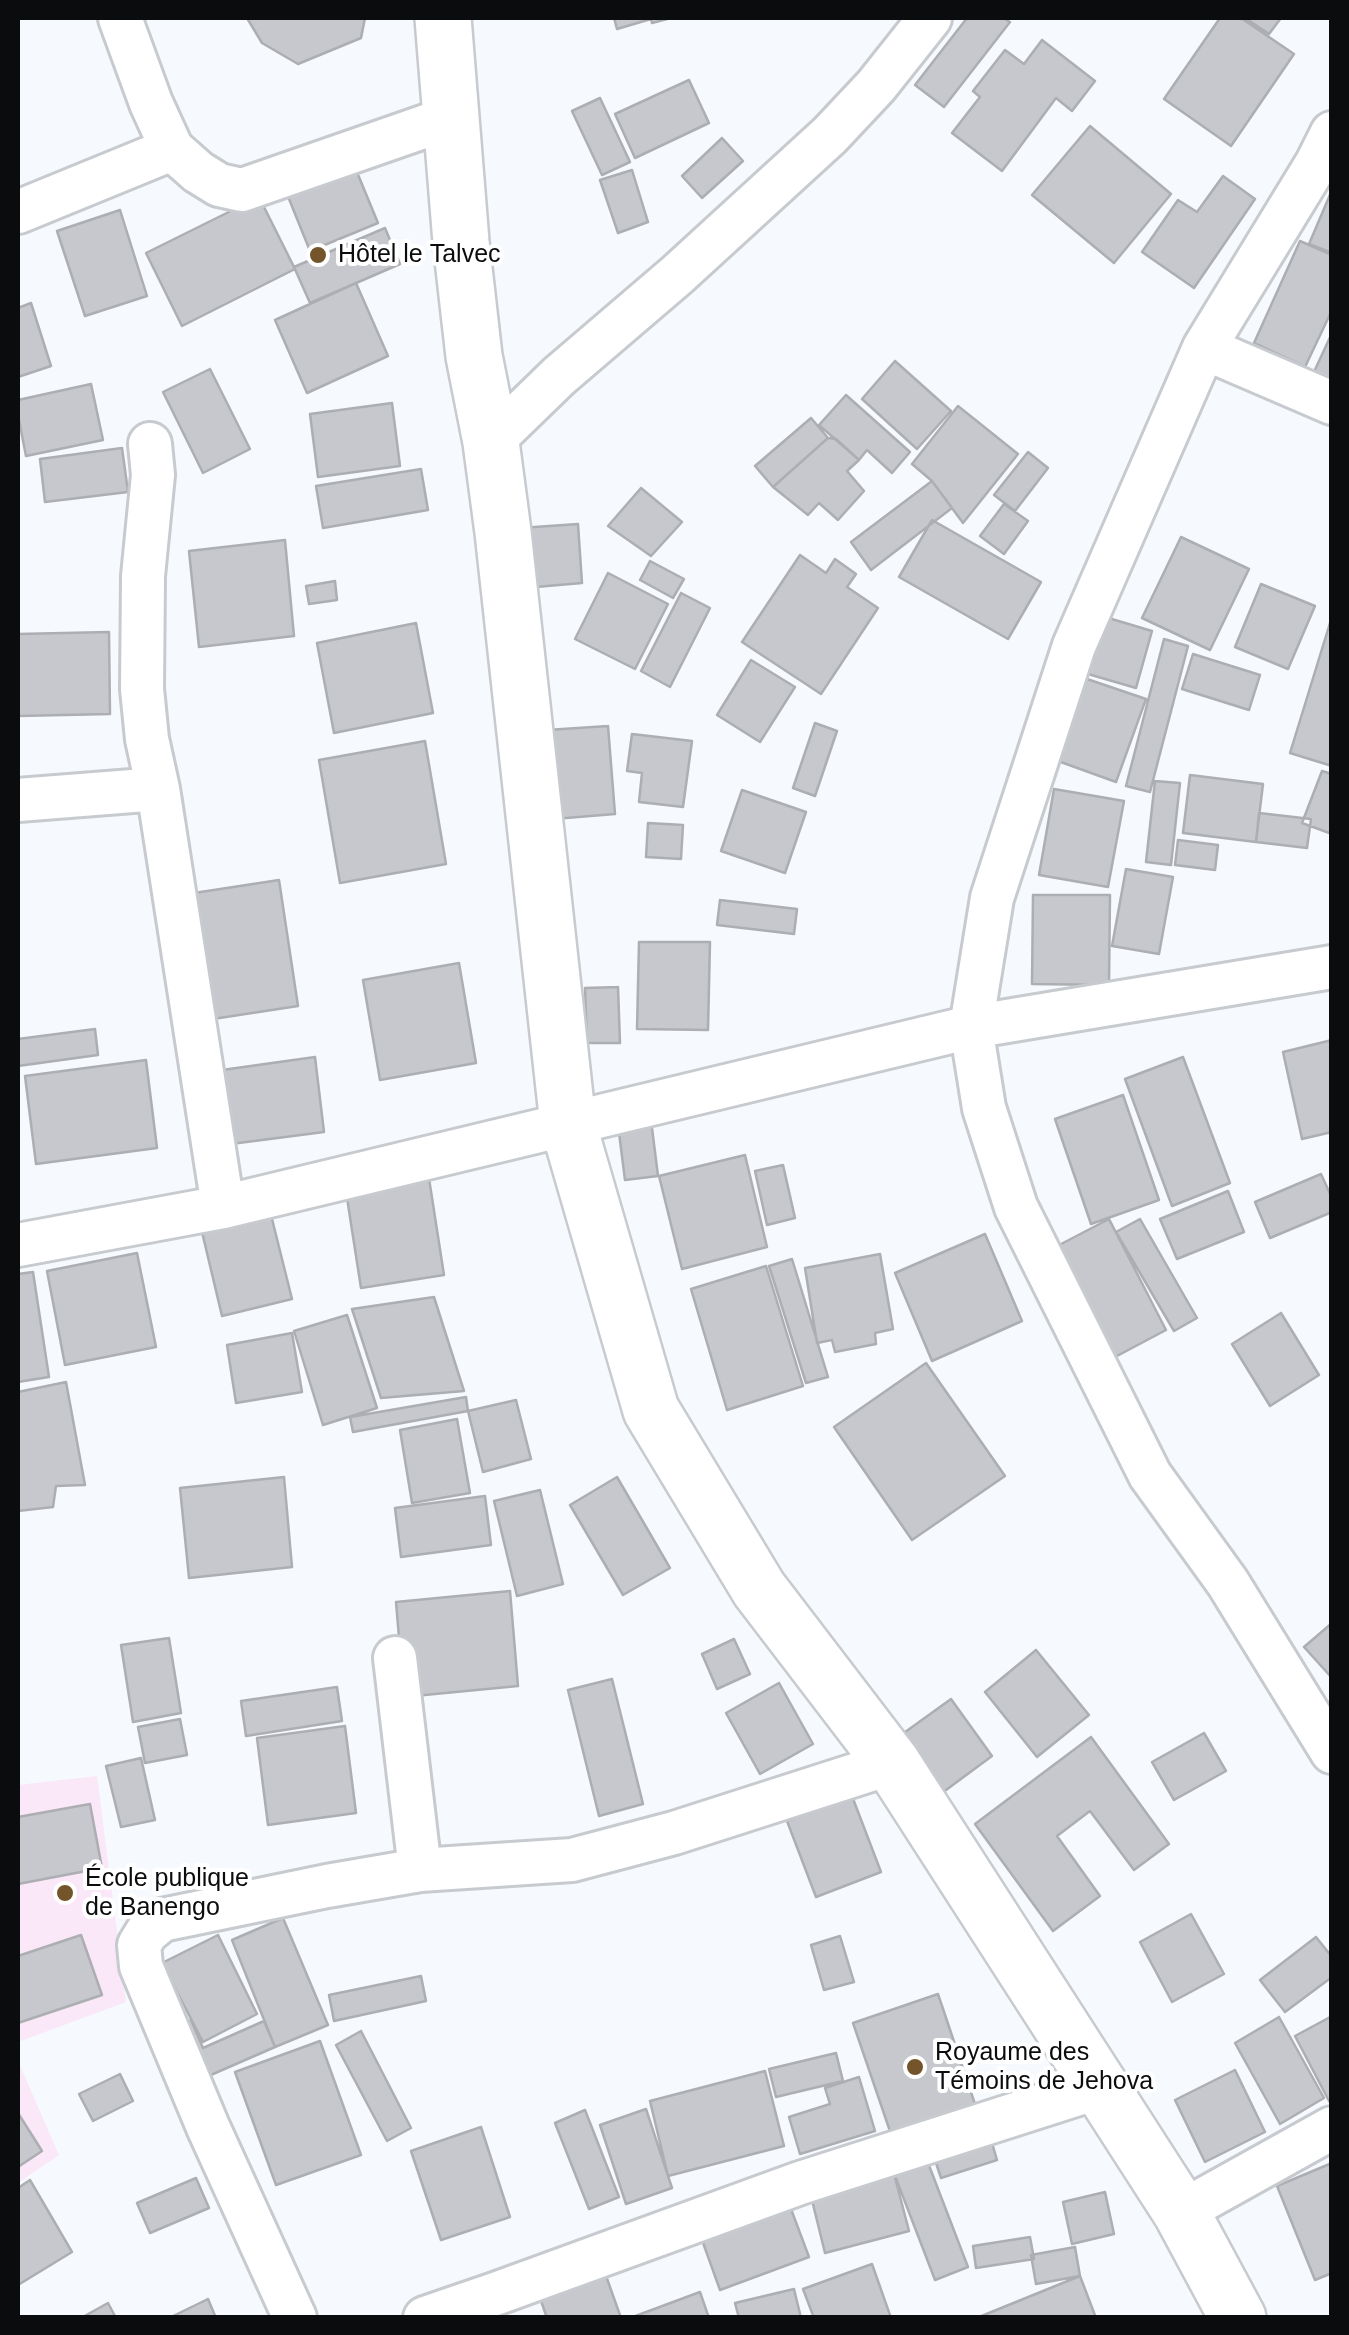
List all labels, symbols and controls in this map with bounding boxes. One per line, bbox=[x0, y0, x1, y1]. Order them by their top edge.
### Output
place label: Hôtel le Talvec bbox=[338, 240, 501, 270]
marker: Hôtel le Talvec bbox=[307, 244, 329, 266]
place label: École publique de Banengo bbox=[85, 1864, 249, 1923]
marker: École publique de Banengo bbox=[54, 1882, 76, 1904]
place label: Royaume des Témoins de Jehova bbox=[935, 2038, 1153, 2097]
marker: Royaume des Témoins de Jehova bbox=[904, 2056, 926, 2078]

